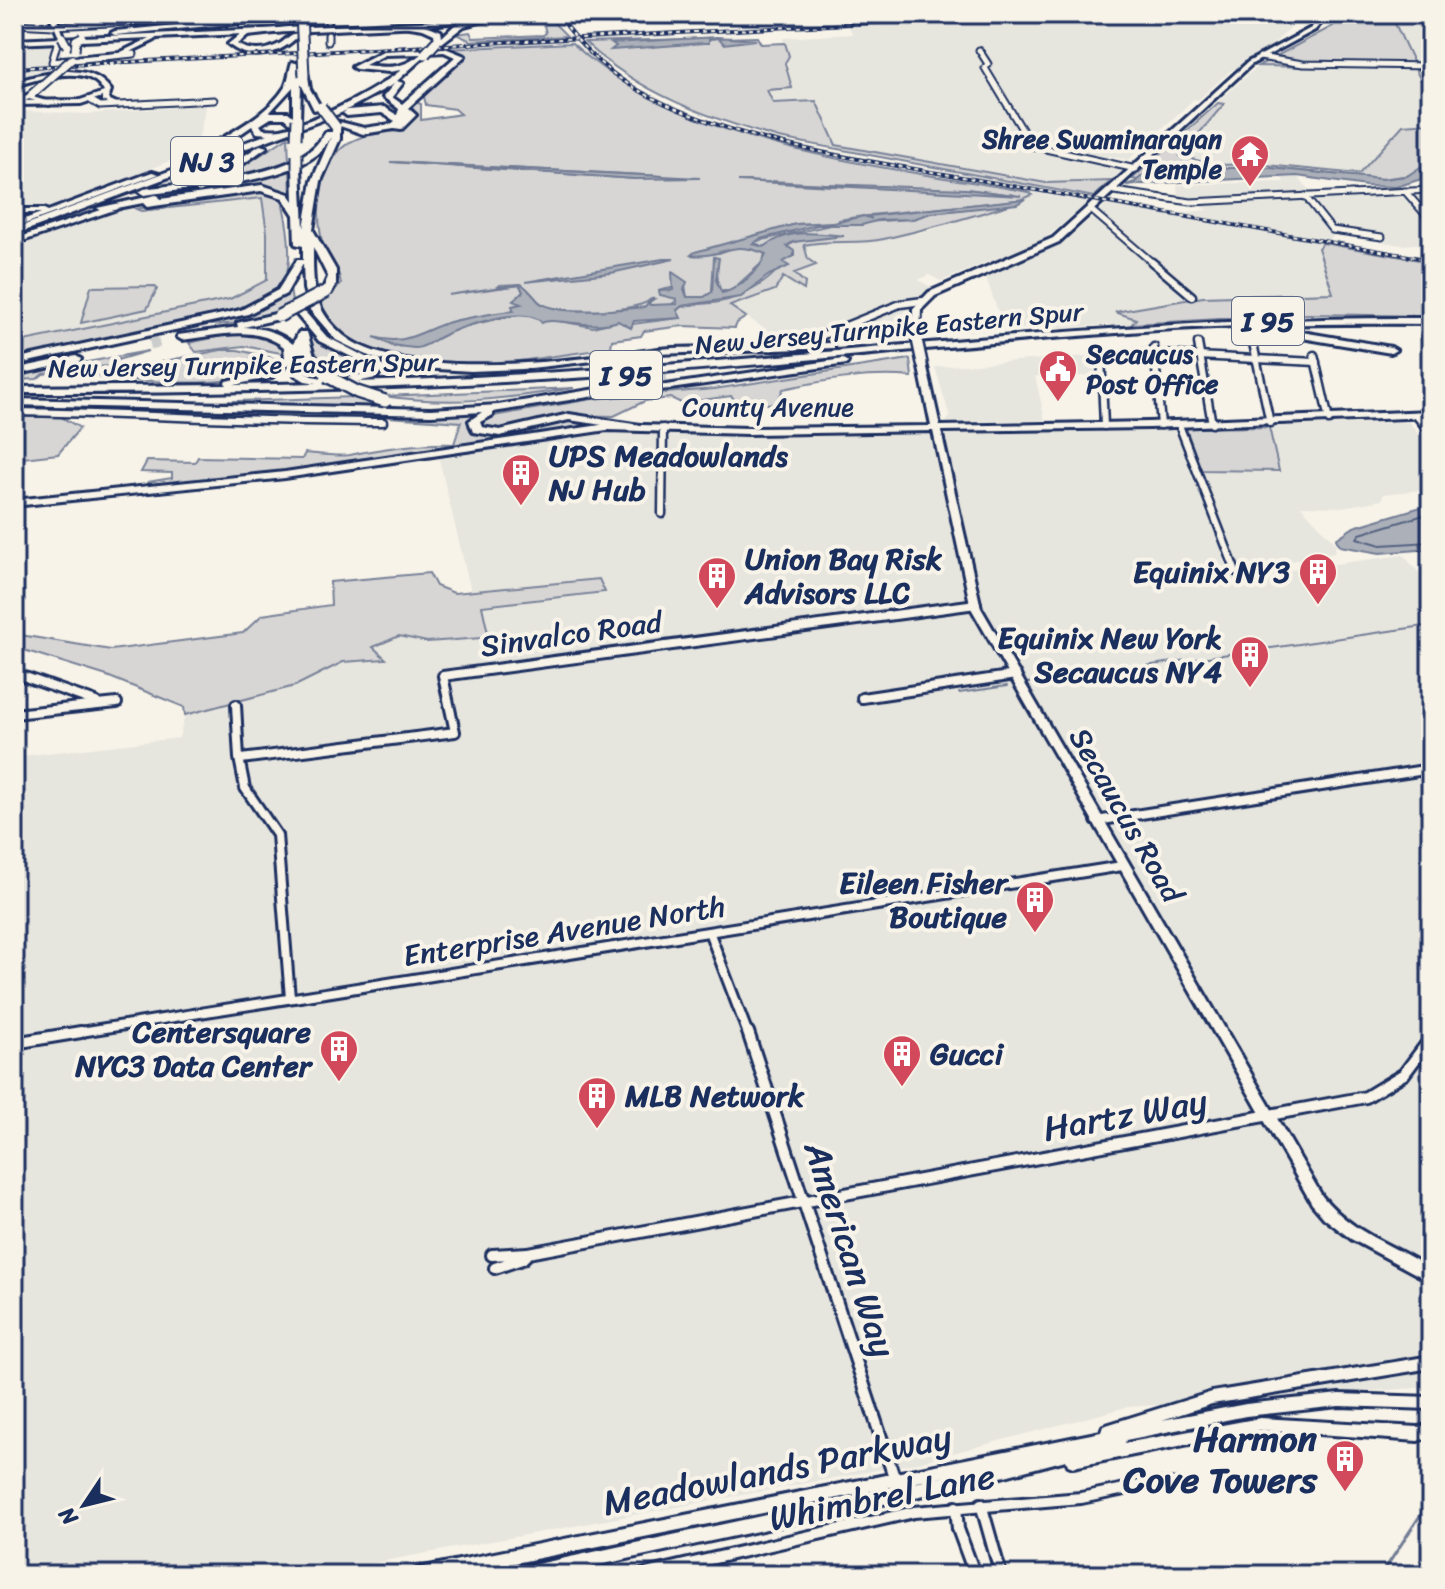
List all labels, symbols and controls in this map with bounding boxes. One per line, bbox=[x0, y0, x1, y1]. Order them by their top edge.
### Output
place label: Shree Swaminarayan Temple bbox=[981, 116, 1223, 192]
temple icon: Shree Swaminarayan Temple bbox=[1229, 133, 1271, 188]
road number: NJ 3 bbox=[171, 137, 243, 185]
street label: New Jersey Turnpike Eastern Spur bbox=[693, 288, 1086, 368]
road number: I 95 bbox=[1232, 297, 1304, 345]
place label: Secaucus Post Office bbox=[1085, 331, 1219, 407]
street label: New Jersey Turnpike Eastern Spur bbox=[48, 339, 440, 391]
public building icon: Secaucus Post Office bbox=[1037, 348, 1079, 403]
road number: I 95 bbox=[590, 351, 662, 399]
street label: County Avenue bbox=[682, 384, 854, 430]
place label: UPS Meadowlands NJ Hub bbox=[548, 429, 788, 517]
building icon: UPS Meadowlands NJ Hub bbox=[500, 452, 542, 507]
place label: Union Bay Risk Advisors LLC bbox=[743, 532, 943, 620]
place label: Equinix NY3 bbox=[1133, 545, 1291, 599]
building icon: Equinix NY3 bbox=[1297, 551, 1339, 606]
building icon: Union Bay Risk Advisors LLC bbox=[696, 555, 738, 610]
street label: Sinvalco Road bbox=[477, 594, 667, 673]
place label: Equinix New York Secaucus NY4 bbox=[998, 611, 1222, 699]
building icon: Equinix New York Secaucus NY4 bbox=[1229, 634, 1271, 689]
street label: Secaucus Road bbox=[1054, 717, 1199, 915]
place label: Eileen Fisher Boutique bbox=[839, 856, 1010, 944]
street label: Enterprise Avenue North bbox=[399, 879, 729, 983]
building icon: Eileen Fisher Boutique bbox=[1014, 879, 1056, 934]
place label: Centersquare NYC3 Data Center bbox=[75, 1005, 314, 1093]
place label: Gucci bbox=[930, 1027, 1005, 1081]
building icon: Centersquare NYC3 Data Center bbox=[318, 1028, 360, 1083]
building icon: Gucci bbox=[881, 1033, 923, 1088]
place label: MLB Network bbox=[624, 1069, 805, 1123]
street label: Hartz Way bbox=[1038, 1069, 1213, 1161]
building icon: MLB Network bbox=[576, 1075, 618, 1130]
street label: American Way bbox=[785, 1132, 915, 1366]
street label: Meadowlands Parkway bbox=[597, 1405, 957, 1535]
place label: Harmon Cove Towers bbox=[1122, 1407, 1318, 1512]
building icon: Harmon Cove Towers bbox=[1324, 1438, 1366, 1493]
street label: Whimbrel Lane bbox=[764, 1444, 1001, 1550]
north arrow bbox=[44, 1465, 124, 1545]
text: N bbox=[47, 1498, 89, 1534]

